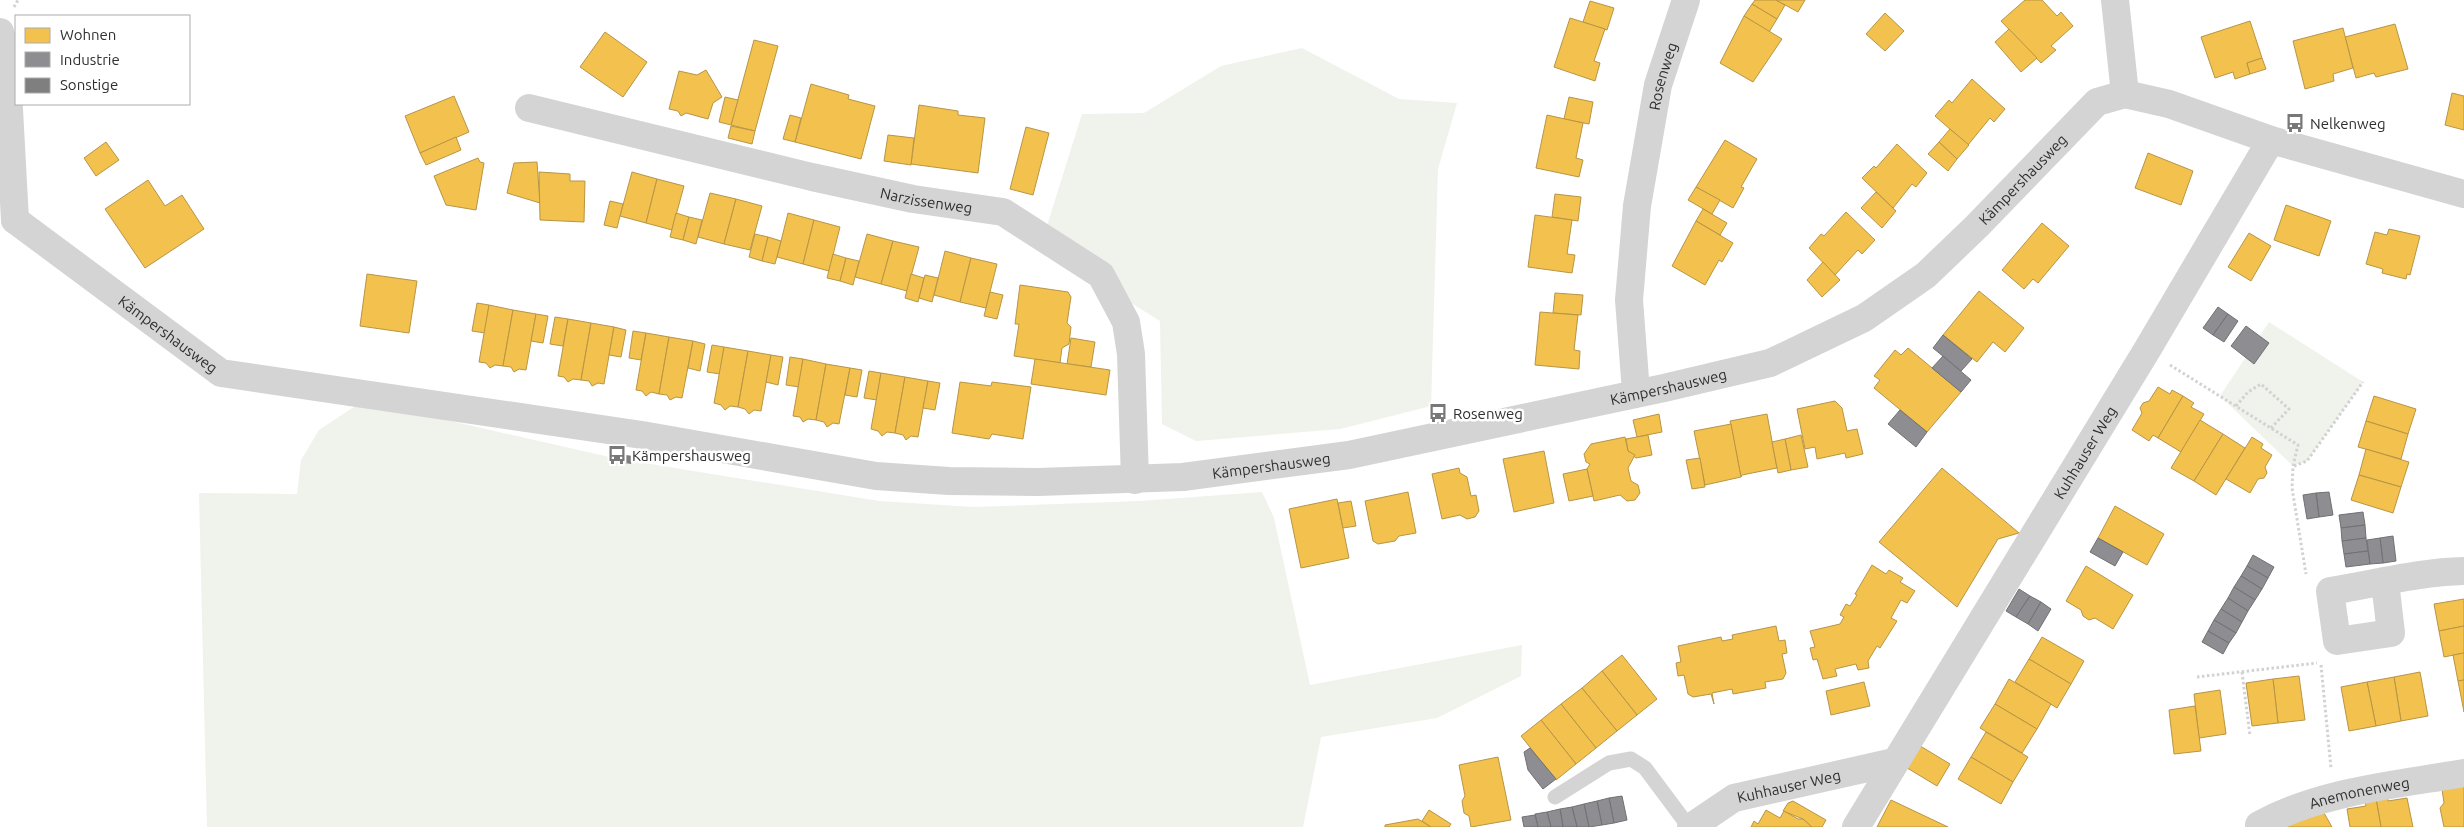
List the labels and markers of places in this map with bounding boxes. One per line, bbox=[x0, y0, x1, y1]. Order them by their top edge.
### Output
bus stop icon: Nelkenweg bbox=[2284, 112, 2306, 134]
place label: Nelkenweg bbox=[2310, 115, 2386, 132]
bus stop icon: Rosenweg bbox=[1427, 402, 1449, 424]
place label: Rosenweg bbox=[1453, 405, 1523, 422]
bus stop icon: Kämpershausweg bbox=[606, 444, 628, 466]
place label: Kämpershausweg bbox=[632, 447, 751, 464]

